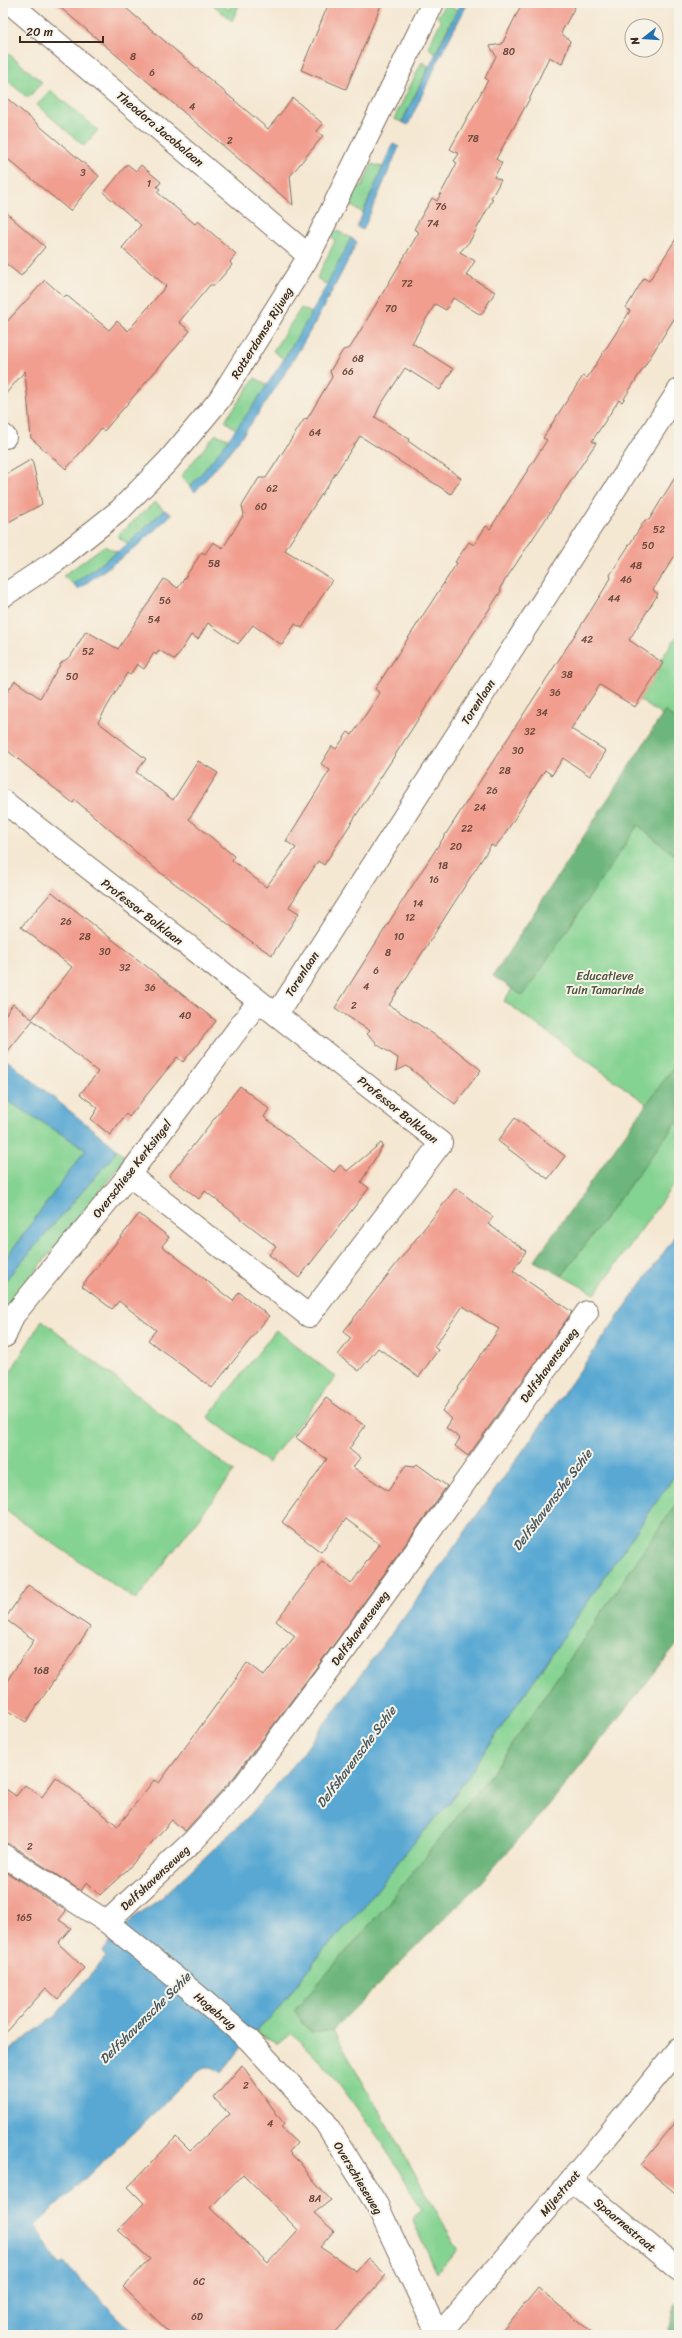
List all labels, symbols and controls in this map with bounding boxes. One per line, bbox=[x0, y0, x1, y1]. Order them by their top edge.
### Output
scale bar bbox=[20, 18, 103, 44]
north arrow bbox=[624, 18, 664, 58]
text: 20 m bbox=[26, 21, 53, 43]
text: N bbox=[625, 34, 645, 48]
house number: 80 bbox=[503, 43, 515, 61]
house number: 8 bbox=[130, 48, 136, 66]
house number: 6 bbox=[149, 64, 155, 82]
street label: Theodora Jacobalaan bbox=[111, 85, 209, 173]
house number: 4 bbox=[189, 98, 195, 116]
house number: 78 bbox=[467, 130, 479, 148]
house number: 2 bbox=[227, 132, 233, 150]
house number: 3 bbox=[80, 164, 86, 182]
house number: 1 bbox=[147, 175, 151, 193]
house number: 76 bbox=[435, 198, 447, 216]
house number: 74 bbox=[427, 215, 439, 233]
house number: 72 bbox=[401, 275, 413, 293]
street label: Rotterdamse Rijweg bbox=[225, 282, 299, 384]
house number: 70 bbox=[385, 300, 397, 318]
house number: 68 bbox=[352, 350, 364, 368]
house number: 66 bbox=[342, 363, 354, 381]
house number: 64 bbox=[309, 424, 321, 442]
house number: 62 bbox=[266, 480, 278, 498]
house number: 60 bbox=[255, 498, 267, 516]
house number: 52 bbox=[653, 521, 665, 539]
house number: 50 bbox=[642, 537, 654, 555]
house number: 58 bbox=[208, 555, 220, 573]
house number: 48 bbox=[630, 557, 642, 575]
house number: 46 bbox=[620, 571, 632, 589]
house number: 44 bbox=[608, 590, 620, 608]
house number: 56 bbox=[159, 592, 171, 610]
house number: 54 bbox=[148, 611, 160, 629]
house number: 42 bbox=[581, 631, 593, 649]
house number: 52 bbox=[82, 643, 94, 661]
house number: 38 bbox=[561, 666, 573, 684]
house number: 50 bbox=[66, 668, 78, 686]
street label: Torenlaan bbox=[455, 674, 501, 729]
house number: 36 bbox=[549, 684, 561, 702]
house number: 34 bbox=[536, 704, 548, 722]
house number: 32 bbox=[524, 723, 536, 741]
house number: 30 bbox=[512, 742, 524, 760]
house number: 28 bbox=[499, 762, 511, 780]
house number: 26 bbox=[486, 782, 498, 800]
house number: 24 bbox=[474, 799, 486, 817]
house number: 22 bbox=[461, 820, 473, 838]
house number: 20 bbox=[450, 838, 462, 856]
house number: 18 bbox=[438, 857, 448, 875]
house number: 16 bbox=[429, 871, 439, 889]
street label: Professor Bolklaan bbox=[96, 873, 188, 952]
house number: 14 bbox=[413, 895, 423, 913]
house number: 12 bbox=[405, 909, 415, 927]
house number: 26 bbox=[60, 913, 72, 931]
house number: 28 bbox=[79, 928, 91, 946]
house number: 10 bbox=[394, 928, 404, 946]
house number: 30 bbox=[99, 943, 111, 961]
house number: 8 bbox=[385, 944, 391, 962]
street label: Torenlaan bbox=[279, 946, 325, 1001]
house number: 32 bbox=[119, 959, 131, 977]
house number: 6 bbox=[373, 962, 379, 980]
park label: Educatieve Tuin Tamarinde bbox=[566, 965, 644, 1001]
house number: 4 bbox=[363, 978, 369, 996]
house number: 36 bbox=[144, 979, 156, 997]
house number: 2 bbox=[351, 997, 357, 1015]
house number: 40 bbox=[179, 1007, 191, 1025]
street label: Professor Bolklaan bbox=[352, 1070, 444, 1150]
street label: Overschiese Kerksingel bbox=[86, 1114, 178, 1223]
street label: Delfshavenseweg bbox=[514, 1322, 584, 1408]
water label: Delfshavensche Schie bbox=[506, 1443, 599, 1556]
street label: Delfshavenseweg bbox=[325, 1585, 395, 1671]
house number: 168 bbox=[33, 1662, 49, 1680]
water label: Delfshavensche Schie bbox=[310, 1700, 403, 1813]
house number: 2 bbox=[27, 1838, 33, 1856]
street label: Delfshavenseweg bbox=[115, 1840, 195, 1916]
house number: 165 bbox=[16, 1909, 32, 1927]
water label: Delfshavensche Schie bbox=[94, 1965, 198, 2069]
street label: Hogebrug bbox=[189, 1986, 241, 2036]
house number: 2 bbox=[243, 2077, 249, 2095]
house number: 4 bbox=[267, 2115, 273, 2133]
street label: Overschieseweg bbox=[327, 2137, 389, 2219]
street label: Mijestraat bbox=[534, 2165, 586, 2221]
house number: 8A bbox=[309, 2190, 321, 2208]
street label: Spaarnestraat bbox=[589, 2192, 661, 2258]
house number: 6C bbox=[193, 2273, 206, 2291]
house number: 6D bbox=[191, 2308, 203, 2326]

